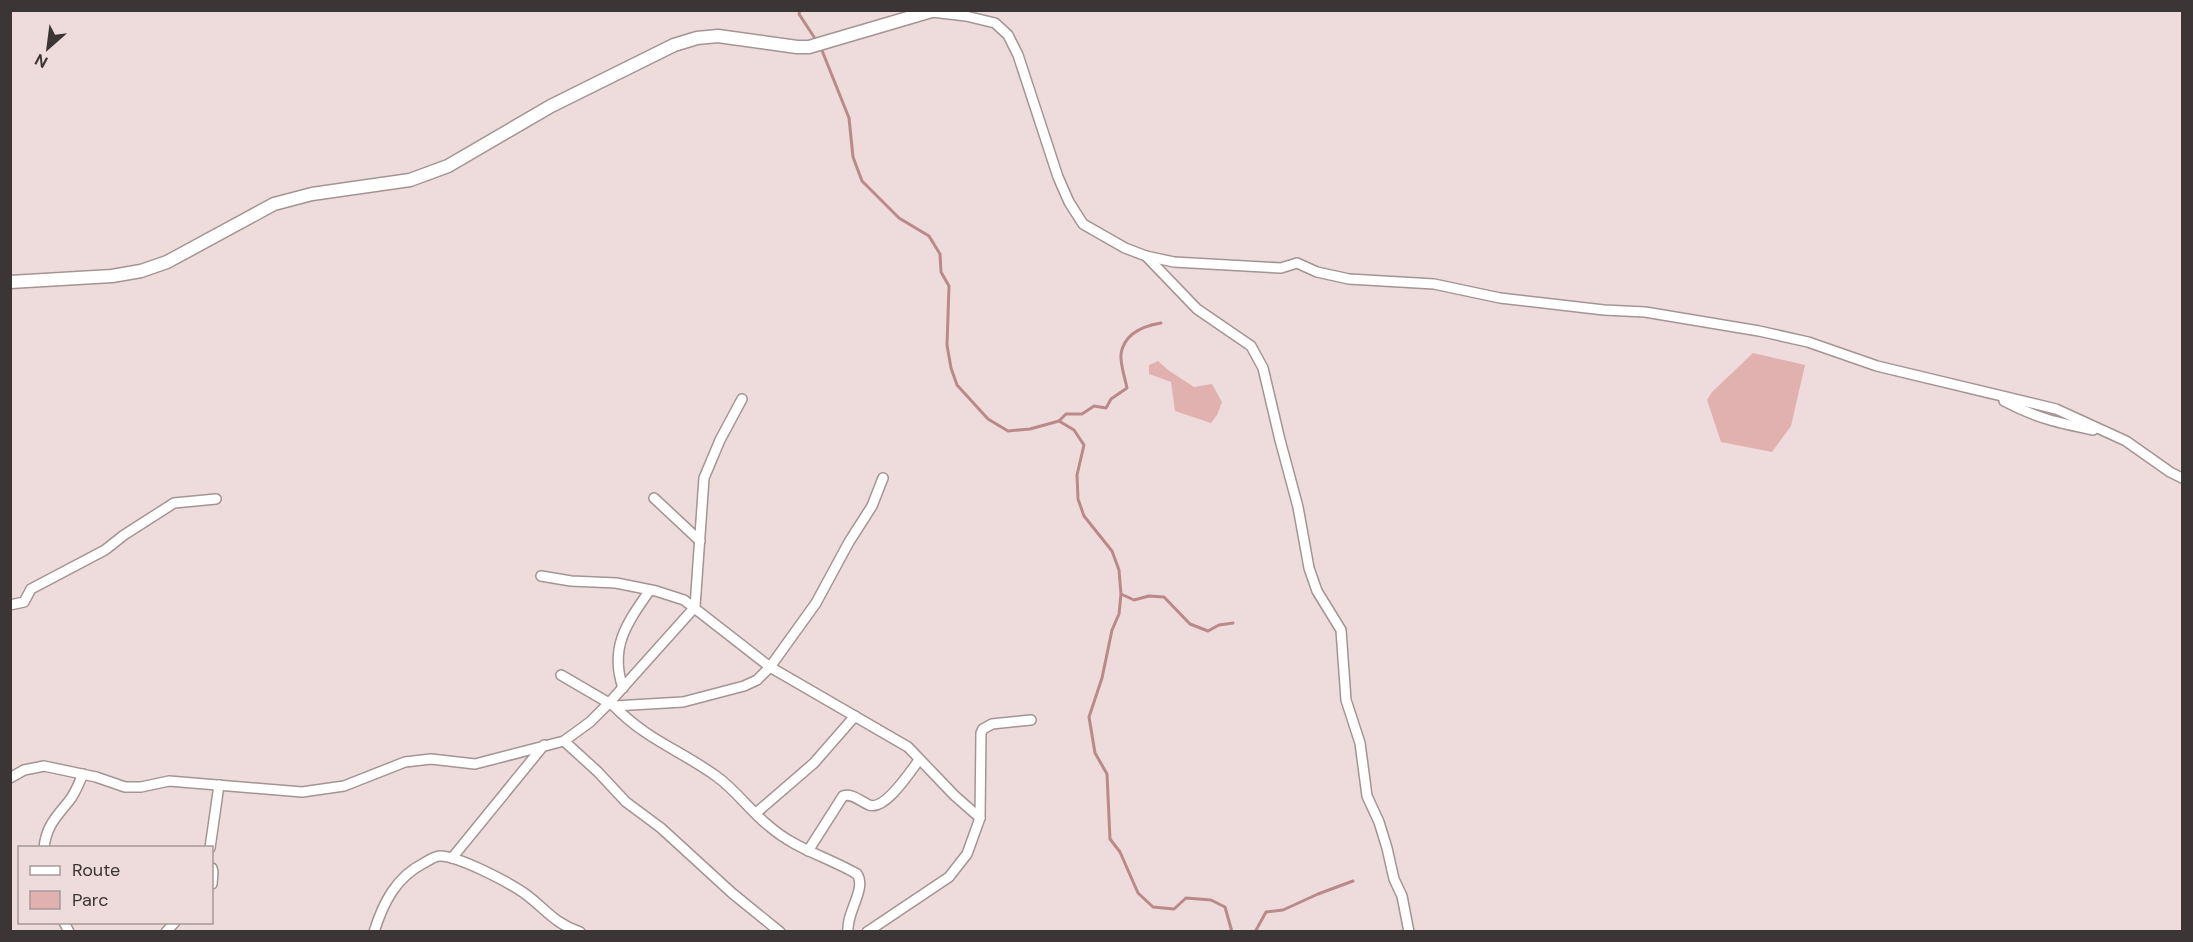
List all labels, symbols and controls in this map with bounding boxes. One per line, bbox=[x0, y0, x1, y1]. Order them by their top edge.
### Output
north arrow bbox=[18, 18, 78, 78]
text: N bbox=[31, 49, 51, 73]
legend bbox=[18, 846, 213, 924]
text: Route bbox=[72, 858, 120, 882]
text: Parc bbox=[72, 888, 108, 912]

